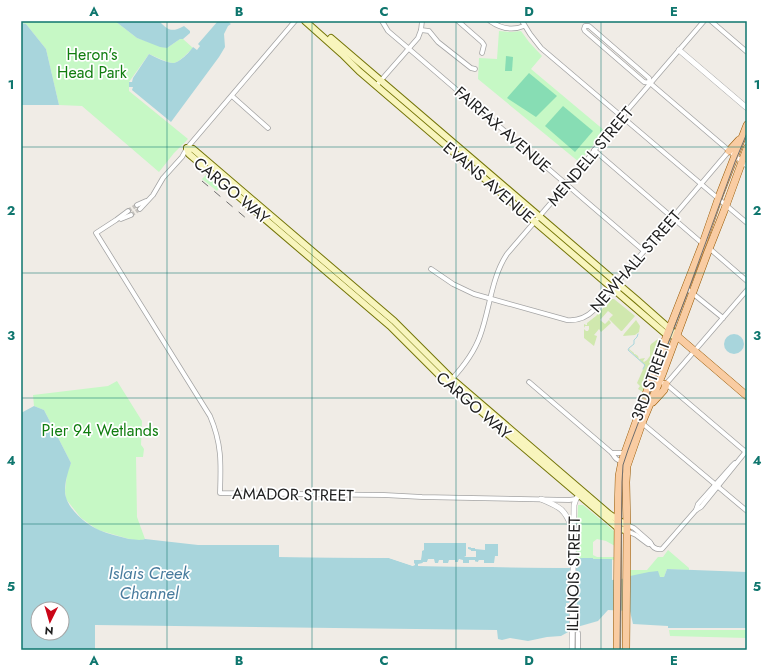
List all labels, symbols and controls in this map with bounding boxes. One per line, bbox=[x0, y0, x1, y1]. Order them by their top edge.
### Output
text: A bbox=[88, 2, 99, 21]
text: B bbox=[235, 2, 244, 21]
text: C bbox=[379, 2, 389, 21]
text: D bbox=[524, 2, 534, 21]
text: E bbox=[670, 2, 678, 21]
park label: Heron's Head Park bbox=[57, 43, 128, 84]
text: 1 bbox=[8, 75, 14, 94]
text: 1 bbox=[754, 75, 760, 94]
street label: FAIRFAX AVENUE bbox=[449, 81, 556, 178]
street label: MENDELL STREET bbox=[542, 101, 639, 211]
street label: EVANS AVENUE bbox=[438, 136, 539, 228]
street label: CARGO WAY bbox=[189, 152, 275, 229]
text: 2 bbox=[7, 201, 15, 220]
text: 2 bbox=[753, 201, 761, 220]
street label: NEWHALL STREET bbox=[585, 205, 687, 317]
text: 3 bbox=[7, 326, 15, 345]
text: 3 bbox=[753, 326, 761, 345]
street label: 3RD STREET bbox=[625, 337, 676, 424]
street label: CARGO WAY bbox=[431, 366, 516, 444]
park label: Pier 94 Wetlands bbox=[42, 419, 158, 442]
text: 4 bbox=[6, 451, 16, 470]
text: 4 bbox=[752, 451, 762, 470]
street label: AMADOR STREET bbox=[232, 482, 355, 507]
street label: ILLINOIS STREET bbox=[561, 516, 586, 632]
water label: Islais Creek Channel bbox=[109, 561, 190, 605]
text: 5 bbox=[7, 577, 15, 596]
text: 5 bbox=[753, 577, 761, 596]
north arrow bbox=[30, 601, 70, 641]
text: N bbox=[44, 623, 54, 639]
text: A bbox=[88, 651, 99, 670]
text: B bbox=[235, 651, 244, 670]
text: C bbox=[379, 651, 389, 670]
text: D bbox=[524, 651, 534, 670]
text: E bbox=[670, 651, 678, 670]

